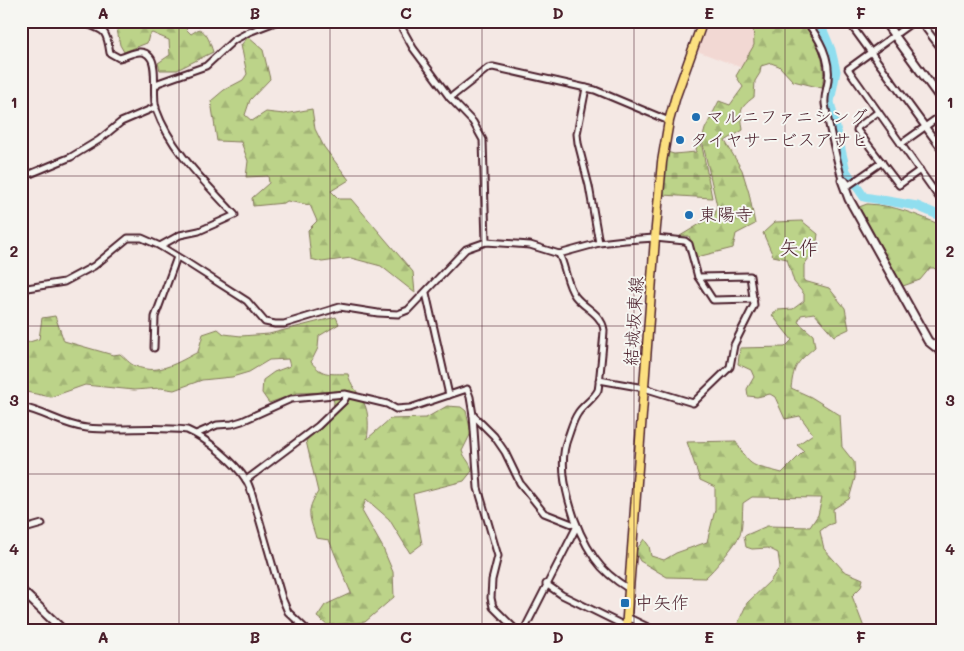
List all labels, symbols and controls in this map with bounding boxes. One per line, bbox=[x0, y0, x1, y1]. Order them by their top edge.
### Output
text: A bbox=[97, 2, 109, 23]
text: B bbox=[250, 2, 260, 23]
text: C bbox=[400, 2, 412, 23]
text: D bbox=[552, 2, 564, 23]
text: E bbox=[704, 2, 714, 23]
text: F bbox=[856, 2, 866, 23]
text: 1 bbox=[10, 91, 18, 112]
text: 1 bbox=[946, 91, 954, 112]
place label: マルニファニシング bbox=[706, 104, 868, 128]
marker: マルニファニシング bbox=[690, 111, 702, 123]
place label: タイヤサービスアサヒ bbox=[690, 127, 869, 151]
marker: タイヤサービスアサヒ bbox=[674, 134, 686, 146]
place label: 東陽寺 bbox=[699, 202, 753, 226]
marker: 東陽寺 bbox=[683, 209, 695, 221]
district label: 矢作 bbox=[779, 234, 819, 260]
text: 2 bbox=[10, 240, 19, 261]
text: 2 bbox=[946, 240, 955, 261]
street label: 結城坂東線 bbox=[618, 275, 648, 367]
text: 3 bbox=[9, 389, 19, 410]
text: 3 bbox=[945, 389, 955, 410]
text: 4 bbox=[9, 538, 19, 559]
text: 4 bbox=[945, 538, 955, 559]
place label: 中矢作 bbox=[635, 590, 689, 614]
marker: 中矢作 bbox=[619, 597, 631, 609]
text: A bbox=[97, 626, 109, 647]
text: B bbox=[250, 626, 260, 647]
text: C bbox=[400, 626, 412, 647]
text: D bbox=[552, 626, 564, 647]
text: E bbox=[704, 626, 714, 647]
text: F bbox=[856, 626, 866, 647]

